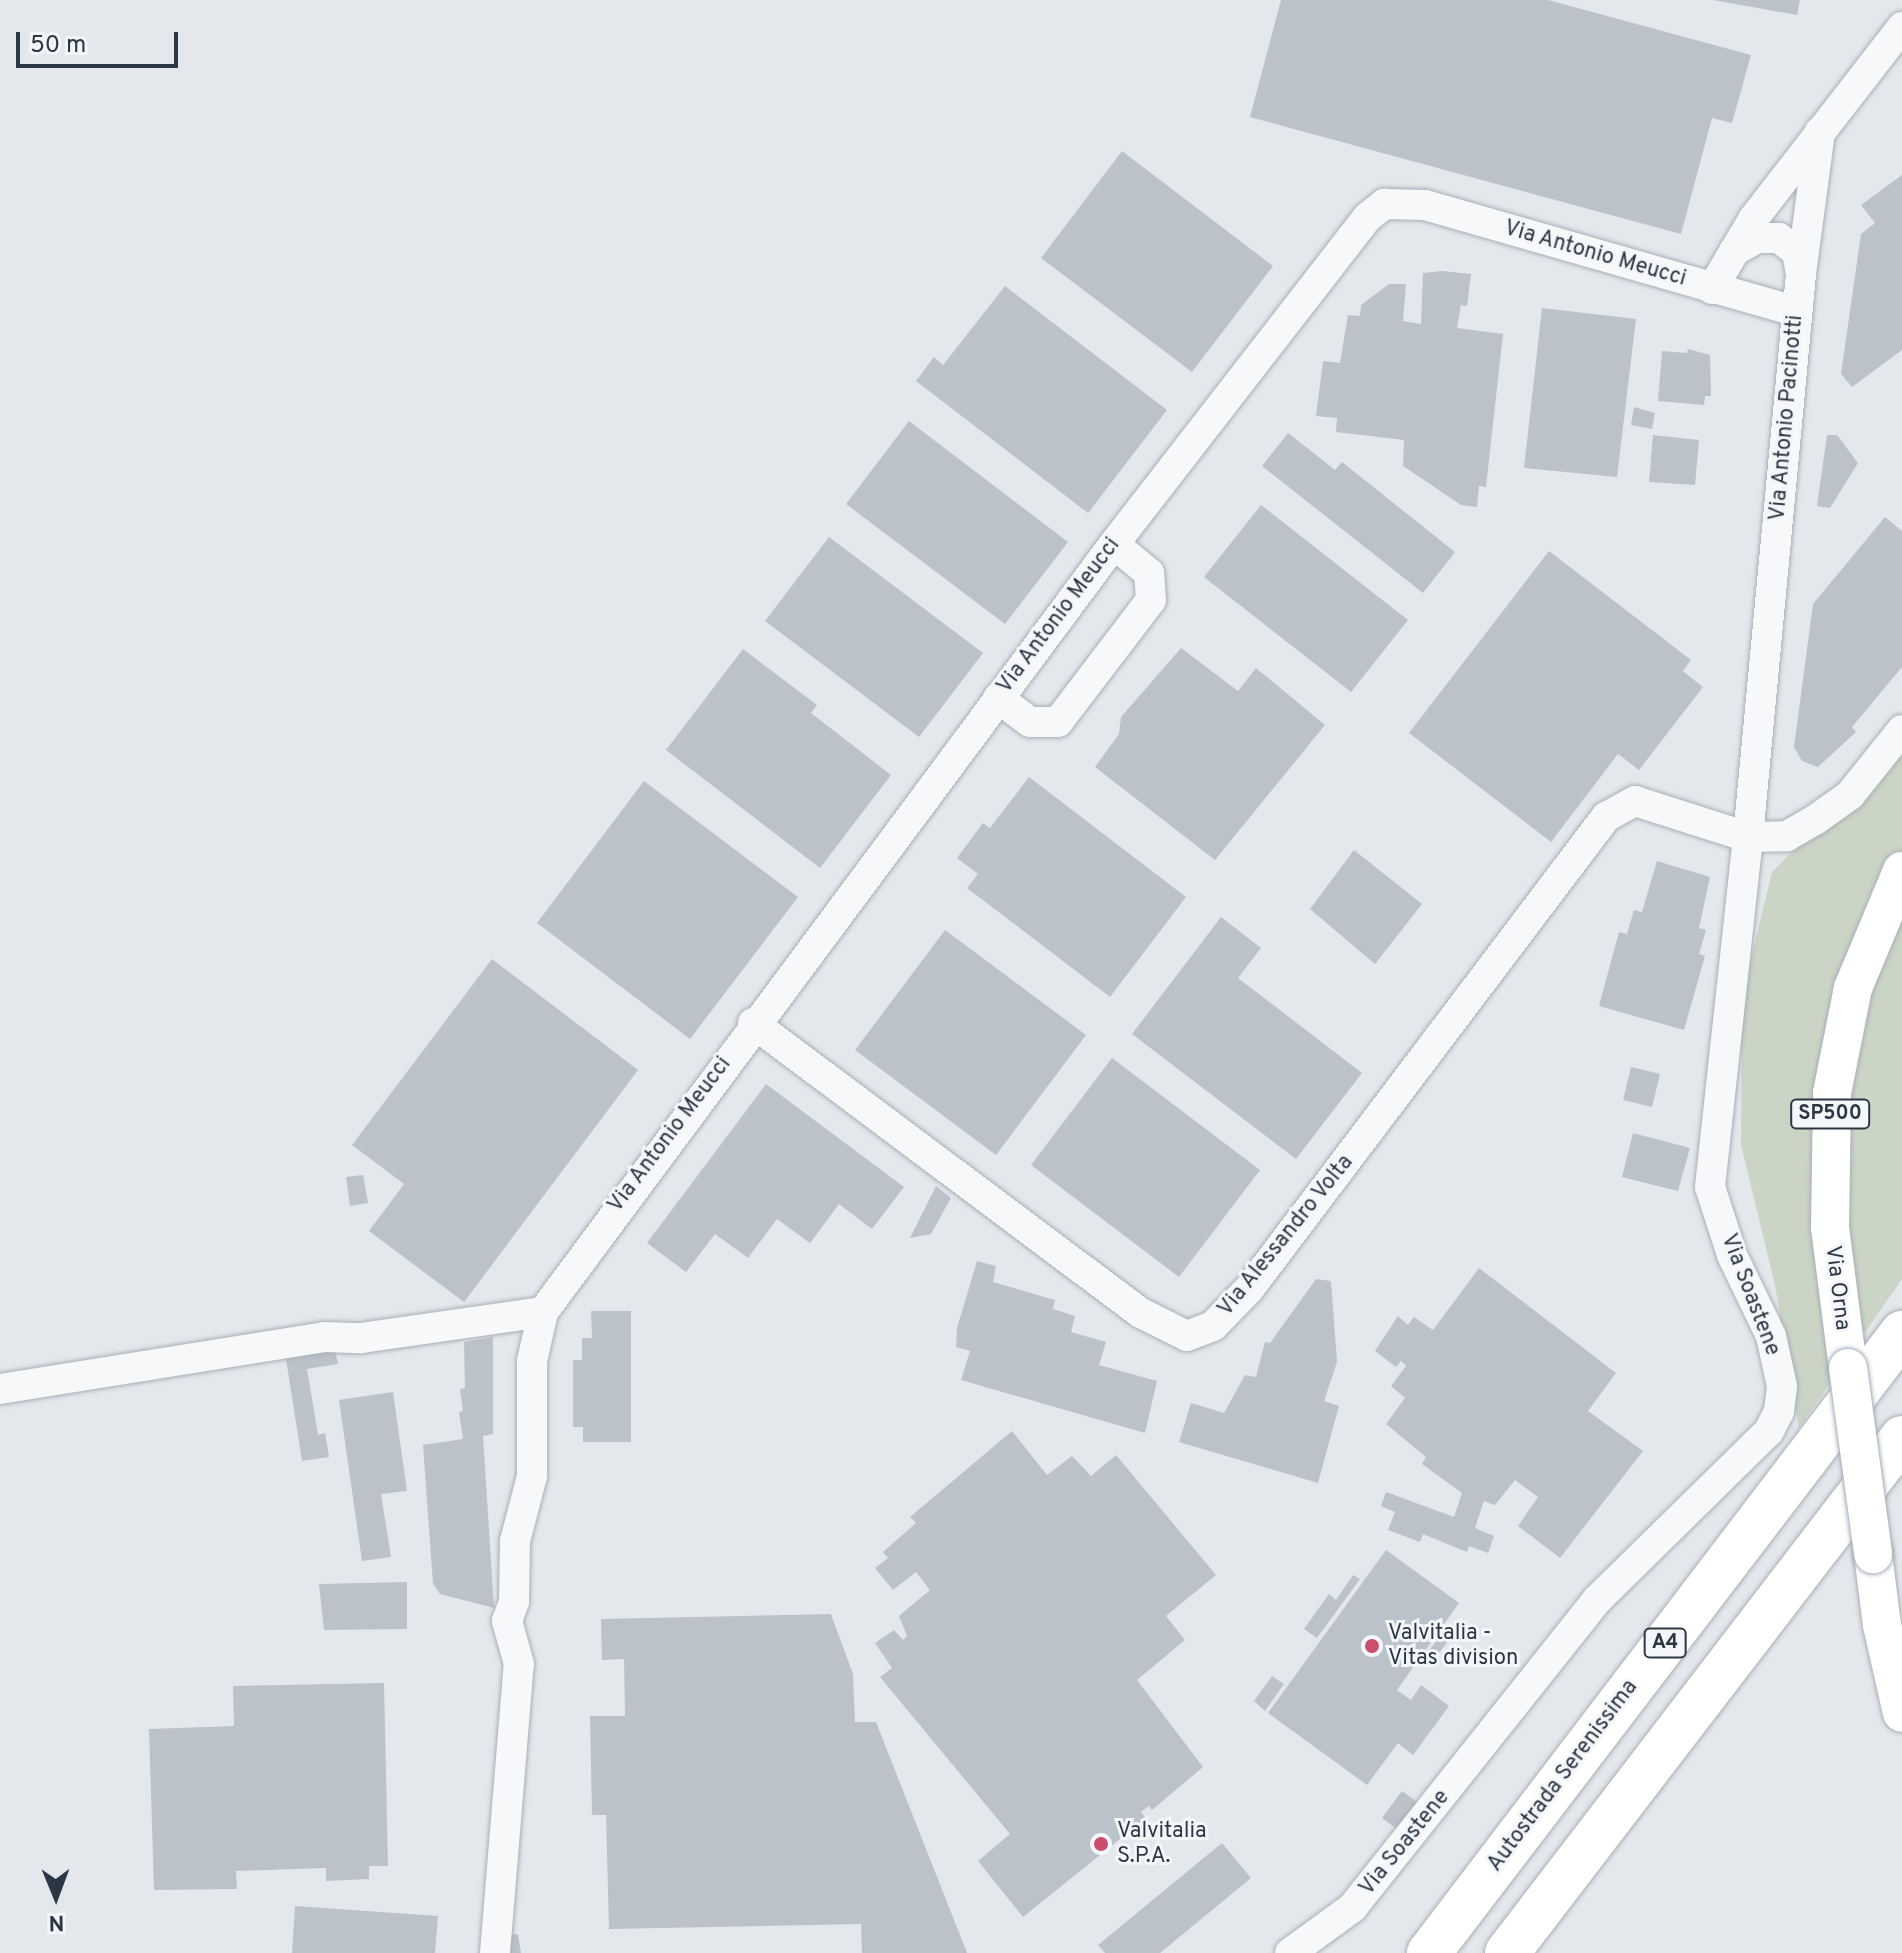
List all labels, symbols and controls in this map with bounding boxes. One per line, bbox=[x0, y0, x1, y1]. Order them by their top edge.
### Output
scale bar bbox=[20, 16, 182, 66]
text: 50 m bbox=[30, 31, 86, 61]
street label: Via Antonio Meucci bbox=[1501, 215, 1689, 293]
street label: Via Antonio Pacinotti bbox=[1765, 314, 1809, 522]
street label: Via Antonio Meucci bbox=[992, 533, 1126, 699]
street label: Via Antonio Meucci bbox=[603, 1052, 737, 1218]
road number: SP500 bbox=[1790, 1098, 1870, 1130]
street label: Via Alessandro Volta bbox=[1212, 1149, 1360, 1323]
street label: Via Soastene bbox=[1715, 1230, 1785, 1360]
street label: Via Orna bbox=[1819, 1244, 1855, 1332]
place label: Valvitalia - Vitas division bbox=[1388, 1620, 1518, 1672]
road number: A4 bbox=[1643, 1627, 1687, 1659]
marker: Valvitalia - Vitas division bbox=[1363, 1637, 1381, 1655]
street label: Autostrada Serenissima bbox=[1482, 1675, 1644, 1877]
street label: Via Soastene bbox=[1354, 1785, 1456, 1901]
place label: Valvitalia S.P.A. bbox=[1117, 1818, 1207, 1870]
marker: Valvitalia S.P.A. bbox=[1092, 1835, 1110, 1853]
north arrow bbox=[16, 1857, 96, 1937]
text: N bbox=[48, 1908, 65, 1935]

